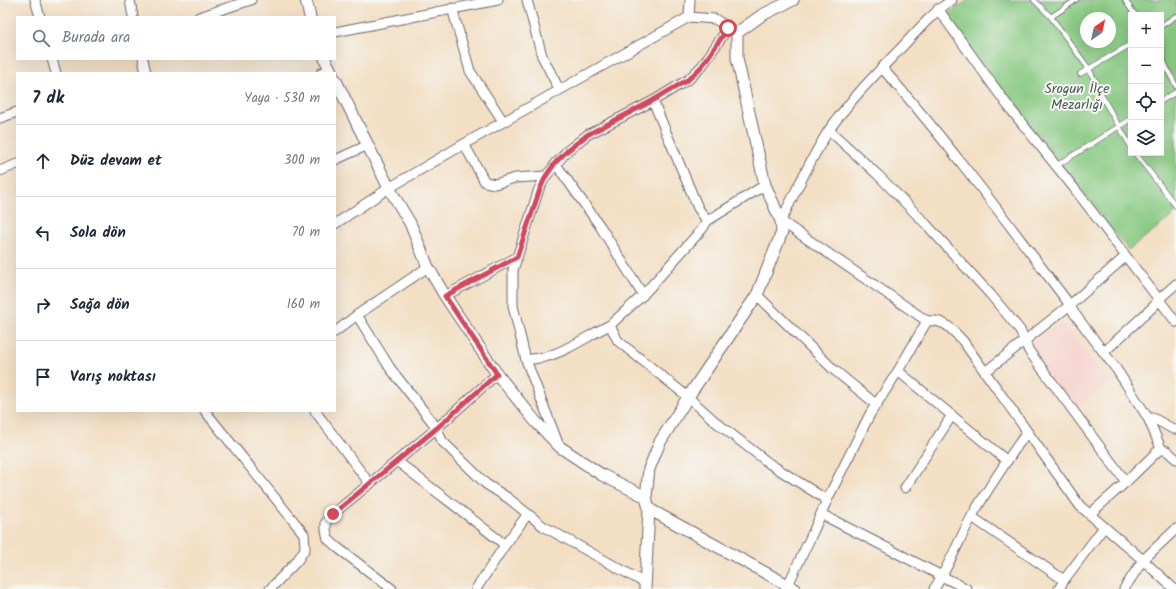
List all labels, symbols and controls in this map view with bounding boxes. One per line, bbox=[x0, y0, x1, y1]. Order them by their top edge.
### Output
north arrow bbox=[1080, 12, 1116, 48]
map controls bbox=[1128, 12, 1164, 156]
button: + bbox=[1128, 12, 1164, 48]
search box bbox=[16, 16, 336, 60]
route start bbox=[719, 19, 737, 37]
text: Burada ara bbox=[62, 26, 130, 50]
icon: search bbox=[30, 27, 52, 49]
button: − bbox=[1128, 48, 1164, 84]
park label: Srogun İlçe Mezarlığı bbox=[1044, 78, 1110, 116]
button: locate bbox=[1128, 84, 1164, 120]
text: 7 dk bbox=[32, 85, 64, 112]
text: Yaya · 530 m bbox=[244, 88, 320, 109]
button: layers bbox=[1128, 120, 1164, 156]
text: Düz devam et bbox=[70, 149, 162, 173]
icon: ahead bbox=[32, 150, 54, 172]
text: 300 m bbox=[284, 150, 320, 171]
text: Sola dön bbox=[70, 221, 126, 245]
icon: left bbox=[32, 222, 54, 244]
text: 70 m bbox=[292, 222, 320, 243]
text: Sağa dön bbox=[70, 293, 130, 317]
icon: right bbox=[32, 294, 54, 316]
text: 160 m bbox=[287, 294, 320, 315]
text: Varış noktası bbox=[70, 365, 156, 389]
icon: arrive bbox=[32, 366, 54, 388]
route end bbox=[324, 505, 342, 523]

